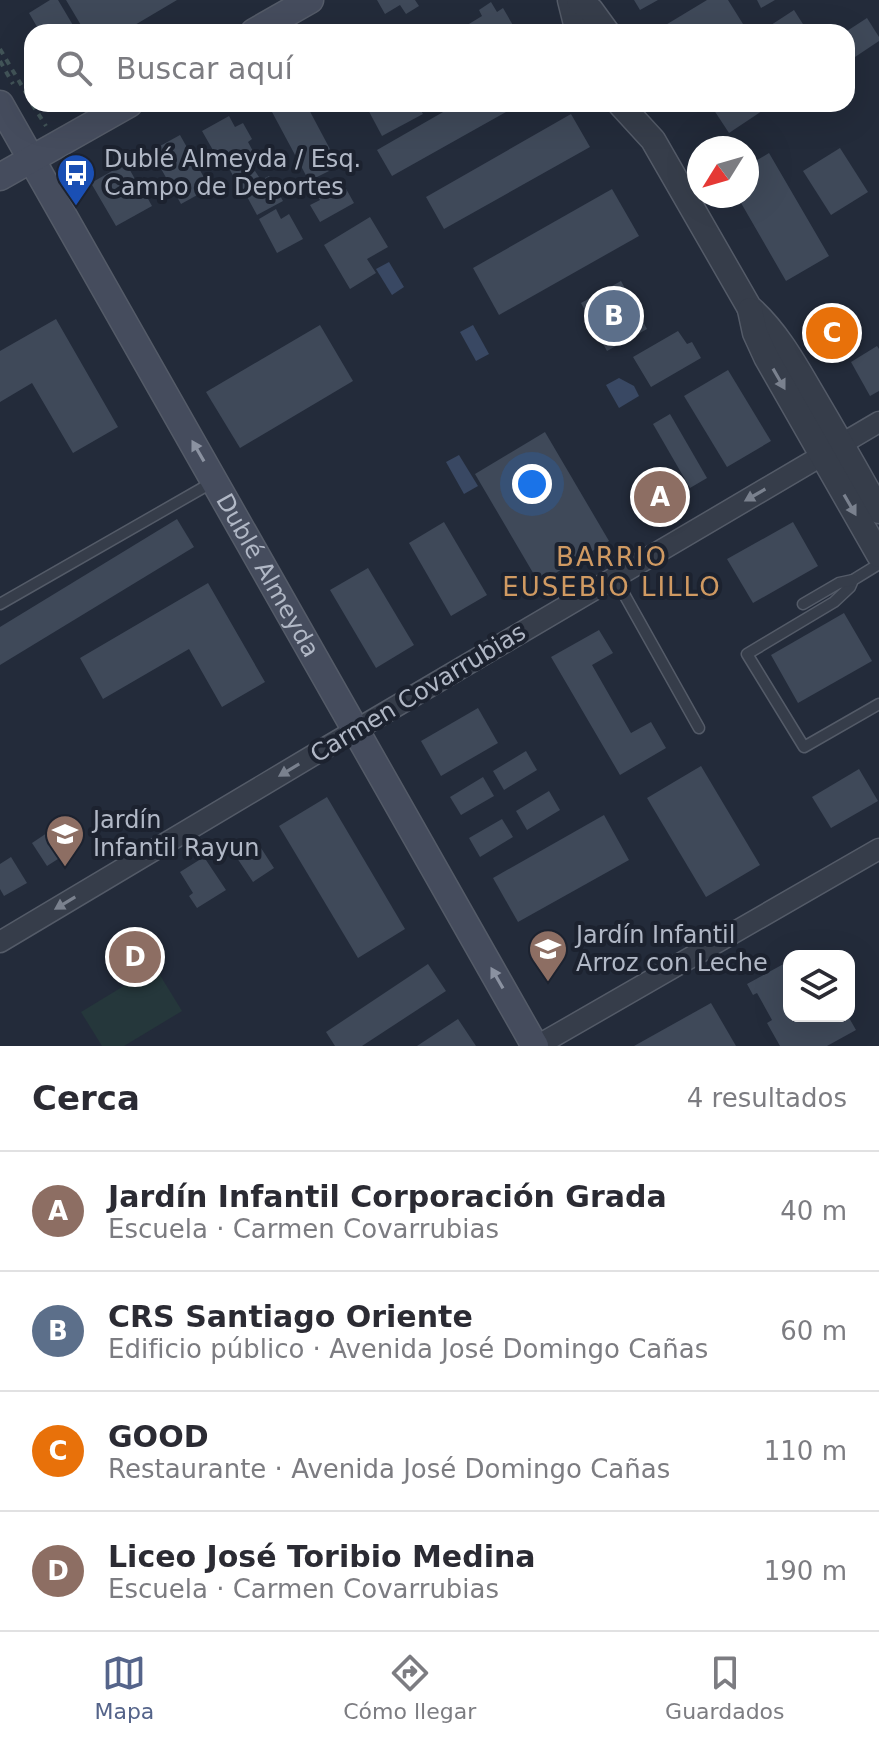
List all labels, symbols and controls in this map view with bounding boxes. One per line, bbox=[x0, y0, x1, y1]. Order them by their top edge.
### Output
search box bbox=[24, 24, 855, 112]
icon: search bbox=[52, 46, 96, 90]
text: Buscar aquí bbox=[116, 51, 293, 86]
north arrow bbox=[687, 136, 759, 208]
place label: Dublé Almeyda / Esq. Campo de Deportes bbox=[104, 145, 361, 201]
bus stop icon: Dublé Almeyda / Esq. Campo de Deportes bbox=[55, 152, 97, 207]
pin: B bbox=[588, 286, 640, 346]
pin: C bbox=[806, 303, 858, 363]
one-way arrow bbox=[772, 368, 786, 390]
one-way arrow bbox=[191, 440, 205, 462]
your location bbox=[512, 464, 552, 504]
pin: A bbox=[634, 467, 686, 527]
one-way arrow bbox=[744, 488, 766, 502]
street label: Dublé Almeyda bbox=[210, 489, 325, 662]
one-way arrow bbox=[843, 494, 857, 517]
district label: BARRIO EUSEBIO LILLO bbox=[502, 542, 722, 602]
street label: Carmen Covarrubias bbox=[305, 618, 531, 768]
one-way arrow bbox=[278, 763, 300, 777]
place label: Jardín Infantil Rayun bbox=[91, 806, 260, 862]
school or university icon: Jardín Infantil Rayun bbox=[44, 813, 86, 868]
one-way arrow bbox=[54, 896, 76, 910]
place label: Jardín Infantil Arroz con Leche bbox=[574, 921, 768, 977]
pin: D bbox=[109, 927, 161, 987]
school or university icon: Jardín Infantil Arroz con Leche bbox=[527, 928, 569, 983]
map controls bbox=[783, 950, 855, 1022]
button: layers bbox=[783, 950, 855, 1022]
one-way arrow bbox=[490, 967, 504, 989]
text: Cerca bbox=[32, 1078, 140, 1118]
text: 4 resultados bbox=[687, 1083, 847, 1113]
text: Jardín Infantil Corporación Grada bbox=[108, 1179, 667, 1214]
text: A bbox=[48, 1196, 68, 1226]
text: 40 m bbox=[780, 1196, 847, 1226]
text: Escuela · Carmen Covarrubias bbox=[108, 1214, 499, 1244]
text: CRS Santiago Oriente bbox=[108, 1299, 473, 1334]
text: B bbox=[48, 1316, 68, 1346]
text: 60 m bbox=[780, 1316, 847, 1346]
text: Edificio público · Avenida José Domingo Cañas bbox=[108, 1334, 708, 1364]
text: GOOD bbox=[108, 1419, 209, 1454]
text: C bbox=[48, 1436, 68, 1466]
text: 110 m bbox=[764, 1436, 847, 1466]
text: Restaurante · Avenida José Domingo Cañas bbox=[108, 1454, 670, 1484]
text: Liceo José Toribio Medina bbox=[108, 1539, 536, 1574]
text: D bbox=[47, 1556, 69, 1586]
text: 190 m bbox=[764, 1556, 847, 1586]
text: Escuela · Carmen Covarrubias bbox=[108, 1574, 499, 1604]
tab: Mapa bbox=[94, 1651, 154, 1724]
tab: Cómo llegar bbox=[343, 1651, 476, 1724]
tab: Guardados bbox=[665, 1651, 785, 1724]

